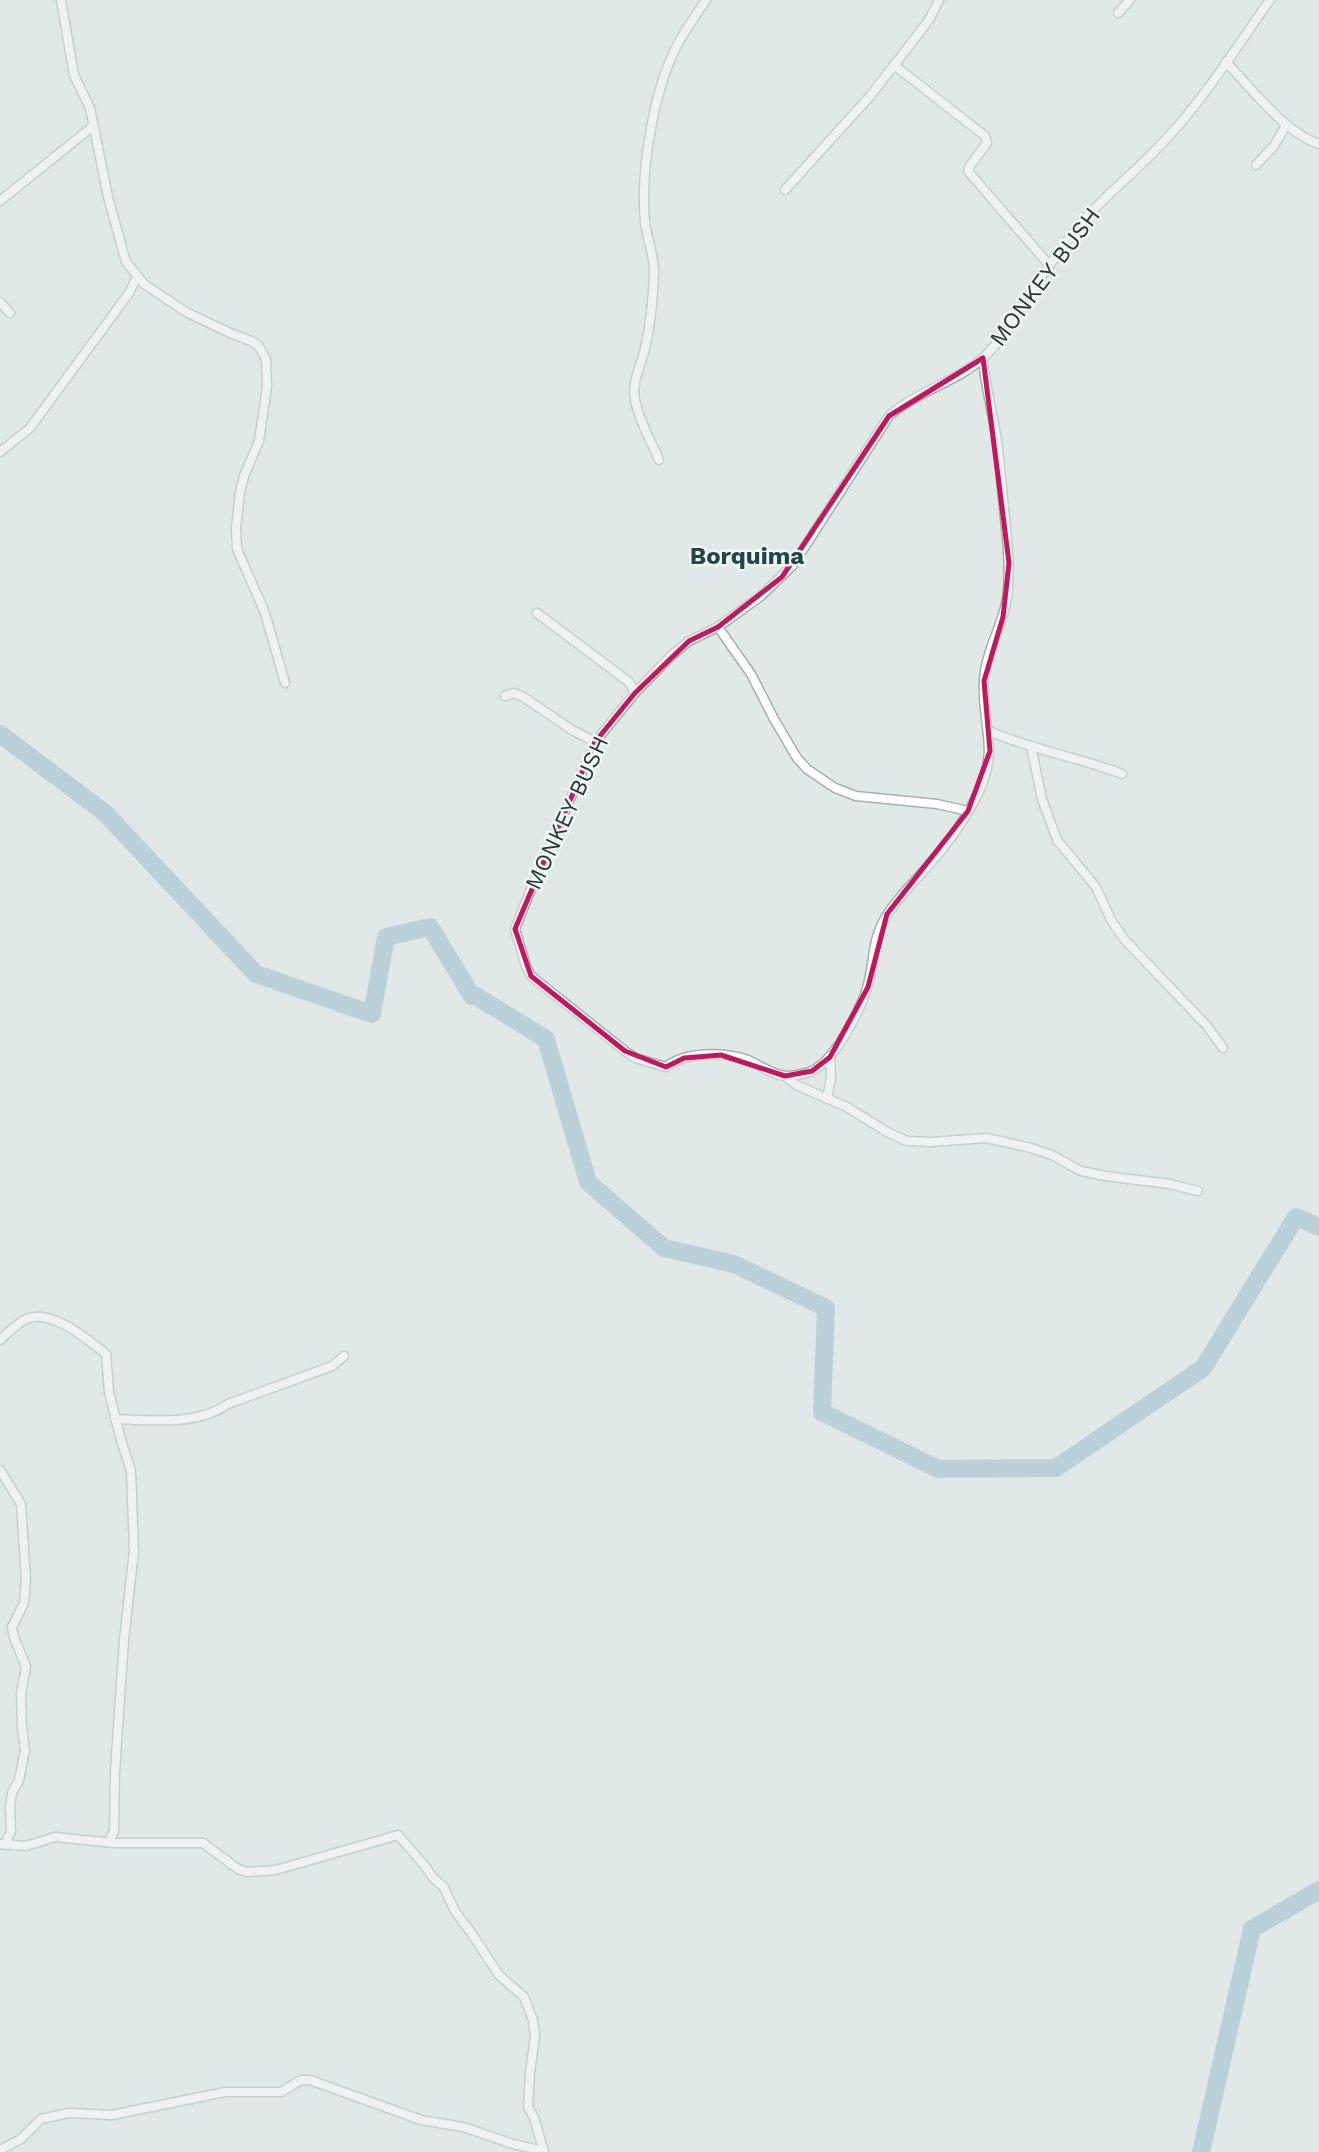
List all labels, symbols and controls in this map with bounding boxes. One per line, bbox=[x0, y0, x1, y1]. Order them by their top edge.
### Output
street label: MONKEY BUSH bbox=[984, 202, 1106, 352]
district label: Borquima bbox=[690, 542, 804, 570]
street label: MONKEY BUSH bbox=[520, 732, 614, 894]

